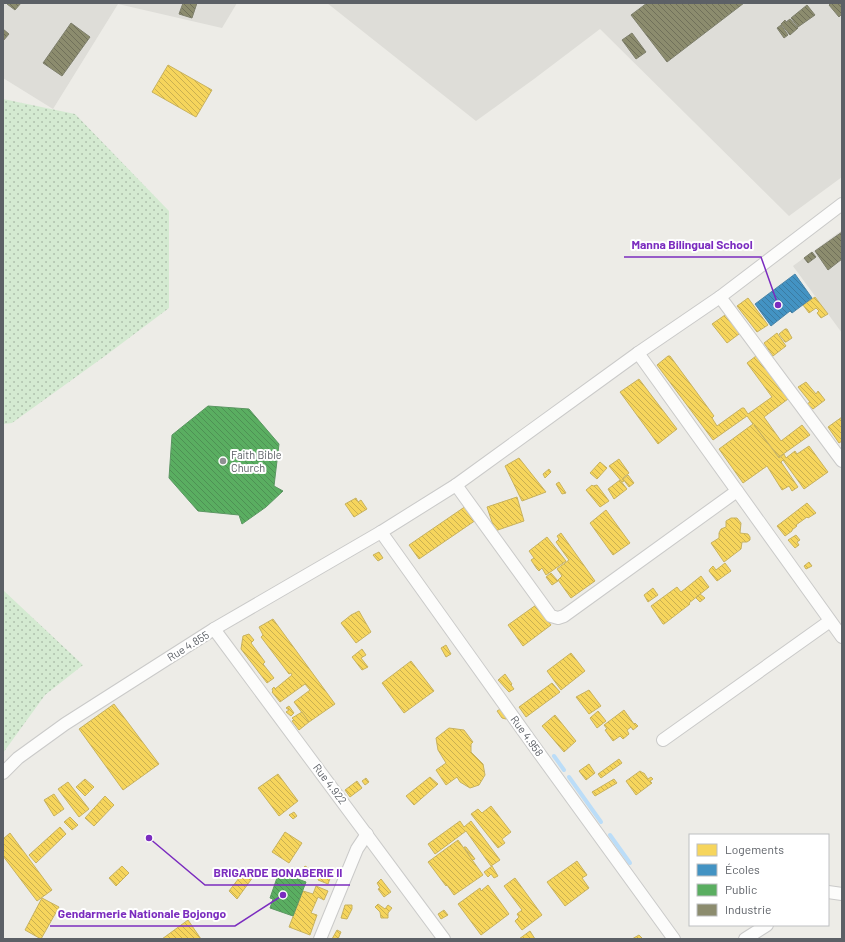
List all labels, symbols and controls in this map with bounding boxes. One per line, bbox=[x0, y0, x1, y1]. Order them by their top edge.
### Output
callout: Manna Bilingual School bbox=[624, 233, 761, 257]
text: Manna Bilingual School bbox=[631, 237, 753, 251]
place label: Faith Bible Church bbox=[231, 448, 282, 474]
marker: Faith Bible Church bbox=[218, 456, 228, 466]
street label: Rue 4.855 bbox=[164, 627, 211, 664]
street label: Rue 4.958 bbox=[508, 713, 547, 759]
street label: Rue 4.922 bbox=[311, 761, 350, 807]
legend bbox=[689, 834, 829, 926]
text: Logements bbox=[725, 842, 784, 856]
callout: BRIGARDE BONABERIE II bbox=[205, 861, 350, 885]
text: Écoles bbox=[725, 862, 760, 876]
text: BRIGARDE BONABERIE II bbox=[214, 865, 342, 879]
text: Public bbox=[725, 882, 757, 896]
callout: Gendarmerie Nationale Bojongo bbox=[50, 902, 235, 926]
text: Industrie bbox=[725, 902, 771, 916]
text: Gendarmerie Nationale Bojongo bbox=[58, 906, 226, 920]

